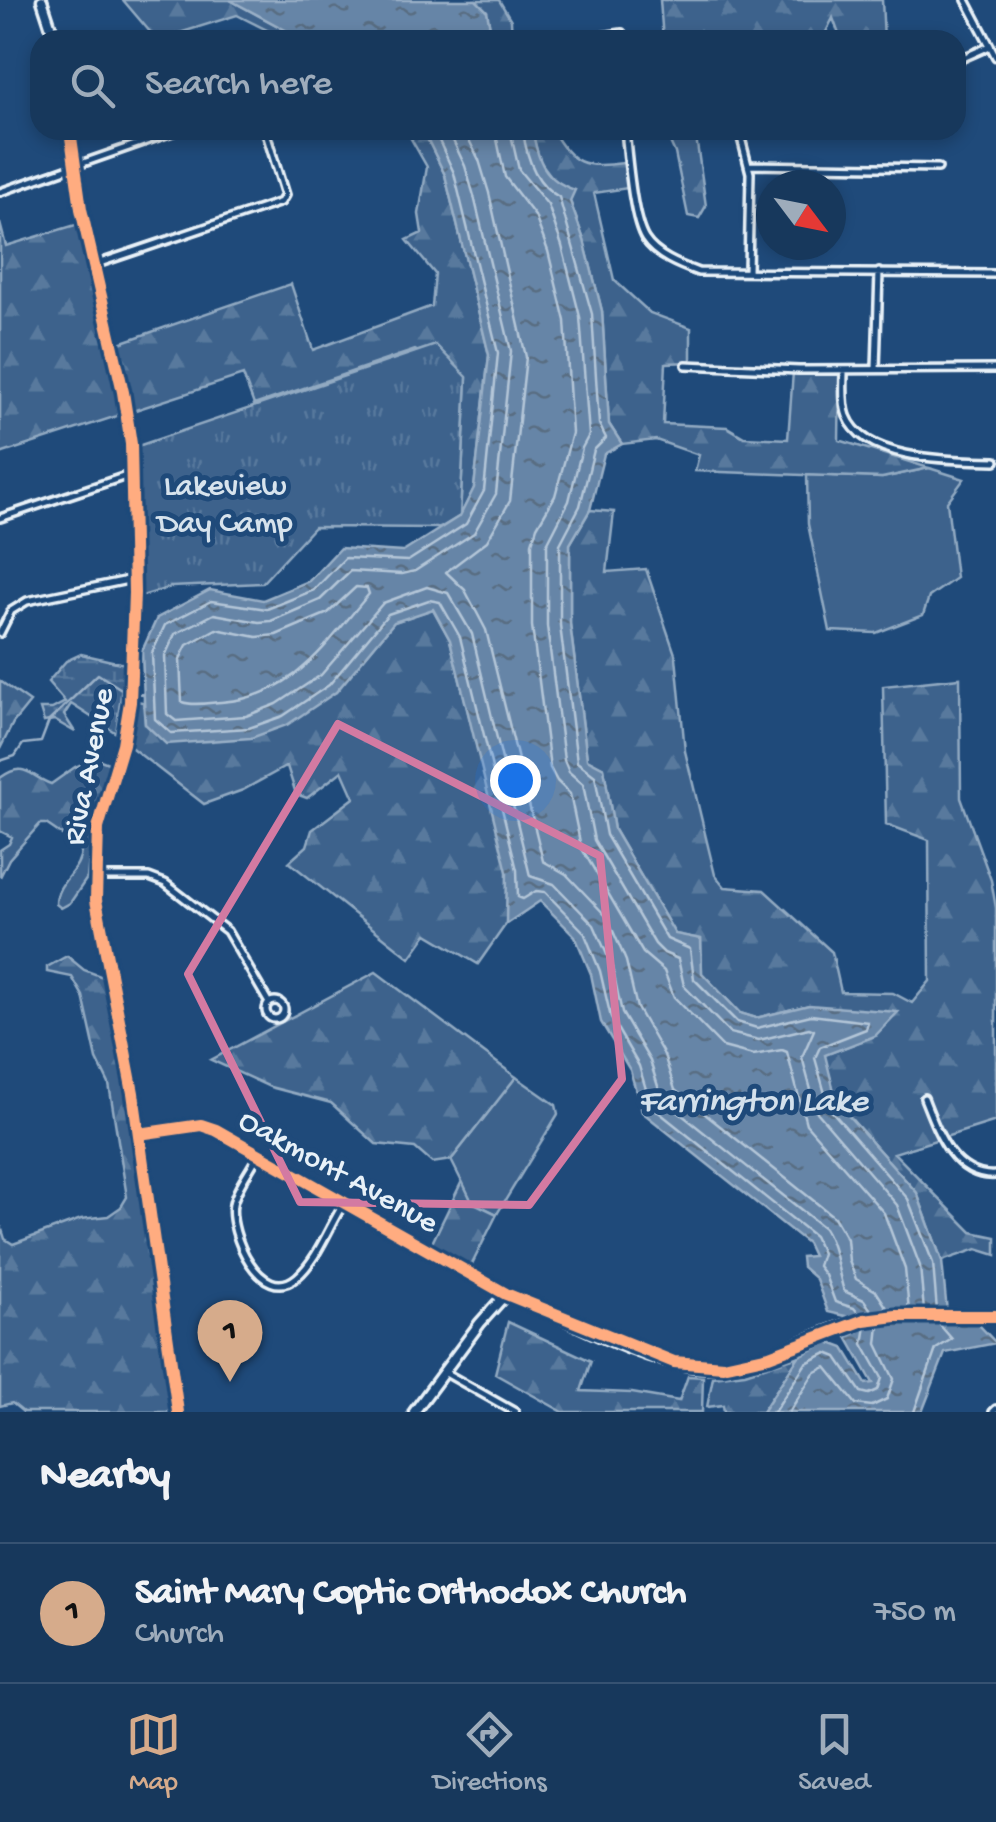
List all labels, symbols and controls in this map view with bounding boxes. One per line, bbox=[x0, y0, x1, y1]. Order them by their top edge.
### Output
search box bbox=[30, 30, 966, 140]
icon: search bbox=[65, 58, 120, 113]
text: Search here bbox=[145, 63, 332, 107]
north arrow bbox=[756, 170, 846, 260]
park label: Lakeview Day Camp bbox=[155, 469, 293, 544]
street label: Riva Avenue bbox=[57, 685, 125, 849]
your location bbox=[490, 755, 541, 806]
water label: Farrington Lake bbox=[638, 1083, 870, 1124]
street label: Oakmont Avenue bbox=[231, 1103, 445, 1244]
pin: 1 bbox=[198, 1300, 262, 1382]
text: Nearby bbox=[40, 1453, 170, 1502]
text: Saint Mary Coptic Orthodox Church bbox=[135, 1572, 686, 1616]
text: 1 bbox=[66, 1594, 79, 1632]
text: 750 m bbox=[874, 1594, 956, 1632]
text: Church bbox=[135, 1616, 224, 1654]
tab: Map bbox=[126, 1707, 181, 1800]
tab: Directions bbox=[433, 1707, 547, 1800]
tab: Saved bbox=[798, 1707, 870, 1800]

